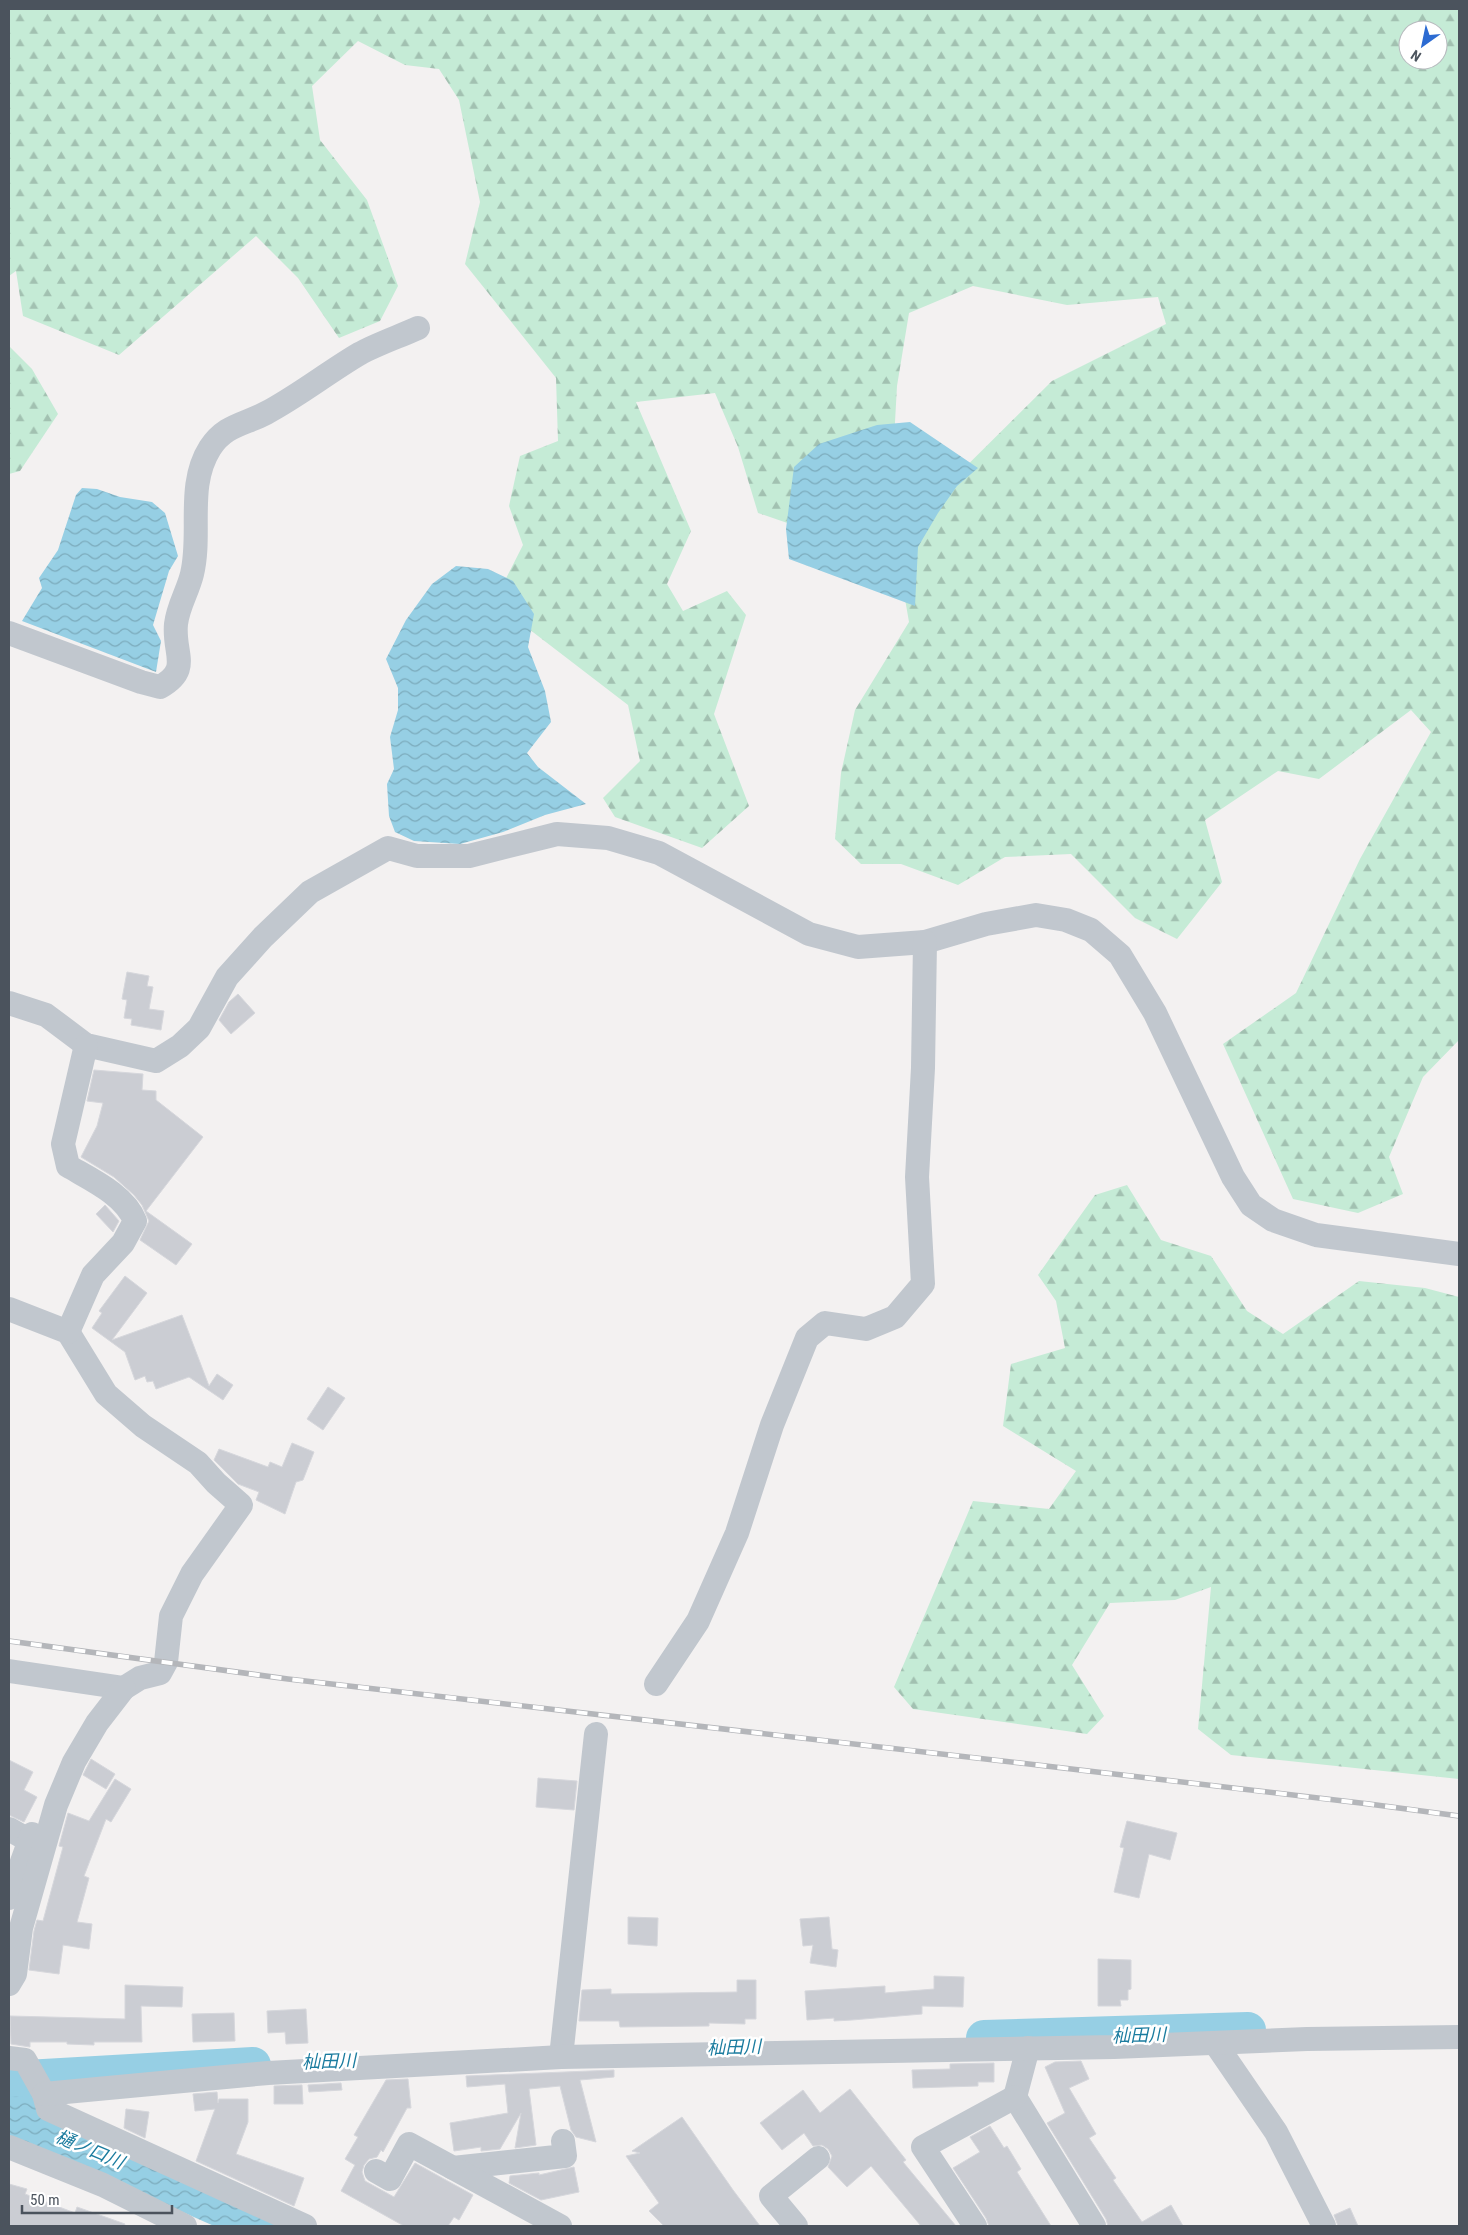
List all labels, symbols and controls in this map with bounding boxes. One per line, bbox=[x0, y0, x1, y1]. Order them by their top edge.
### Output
north arrow bbox=[1398, 20, 1448, 70]
text: N bbox=[1408, 47, 1424, 65]
water label: 杣田川 bbox=[1112, 2023, 1168, 2046]
water label: 杣田川 bbox=[707, 2035, 763, 2058]
water label: 杣田川 bbox=[302, 2049, 358, 2072]
water label: 樋ノ口川 bbox=[53, 2125, 129, 2174]
scale bar bbox=[22, 2182, 172, 2214]
text: 50 m bbox=[30, 2191, 60, 2209]

